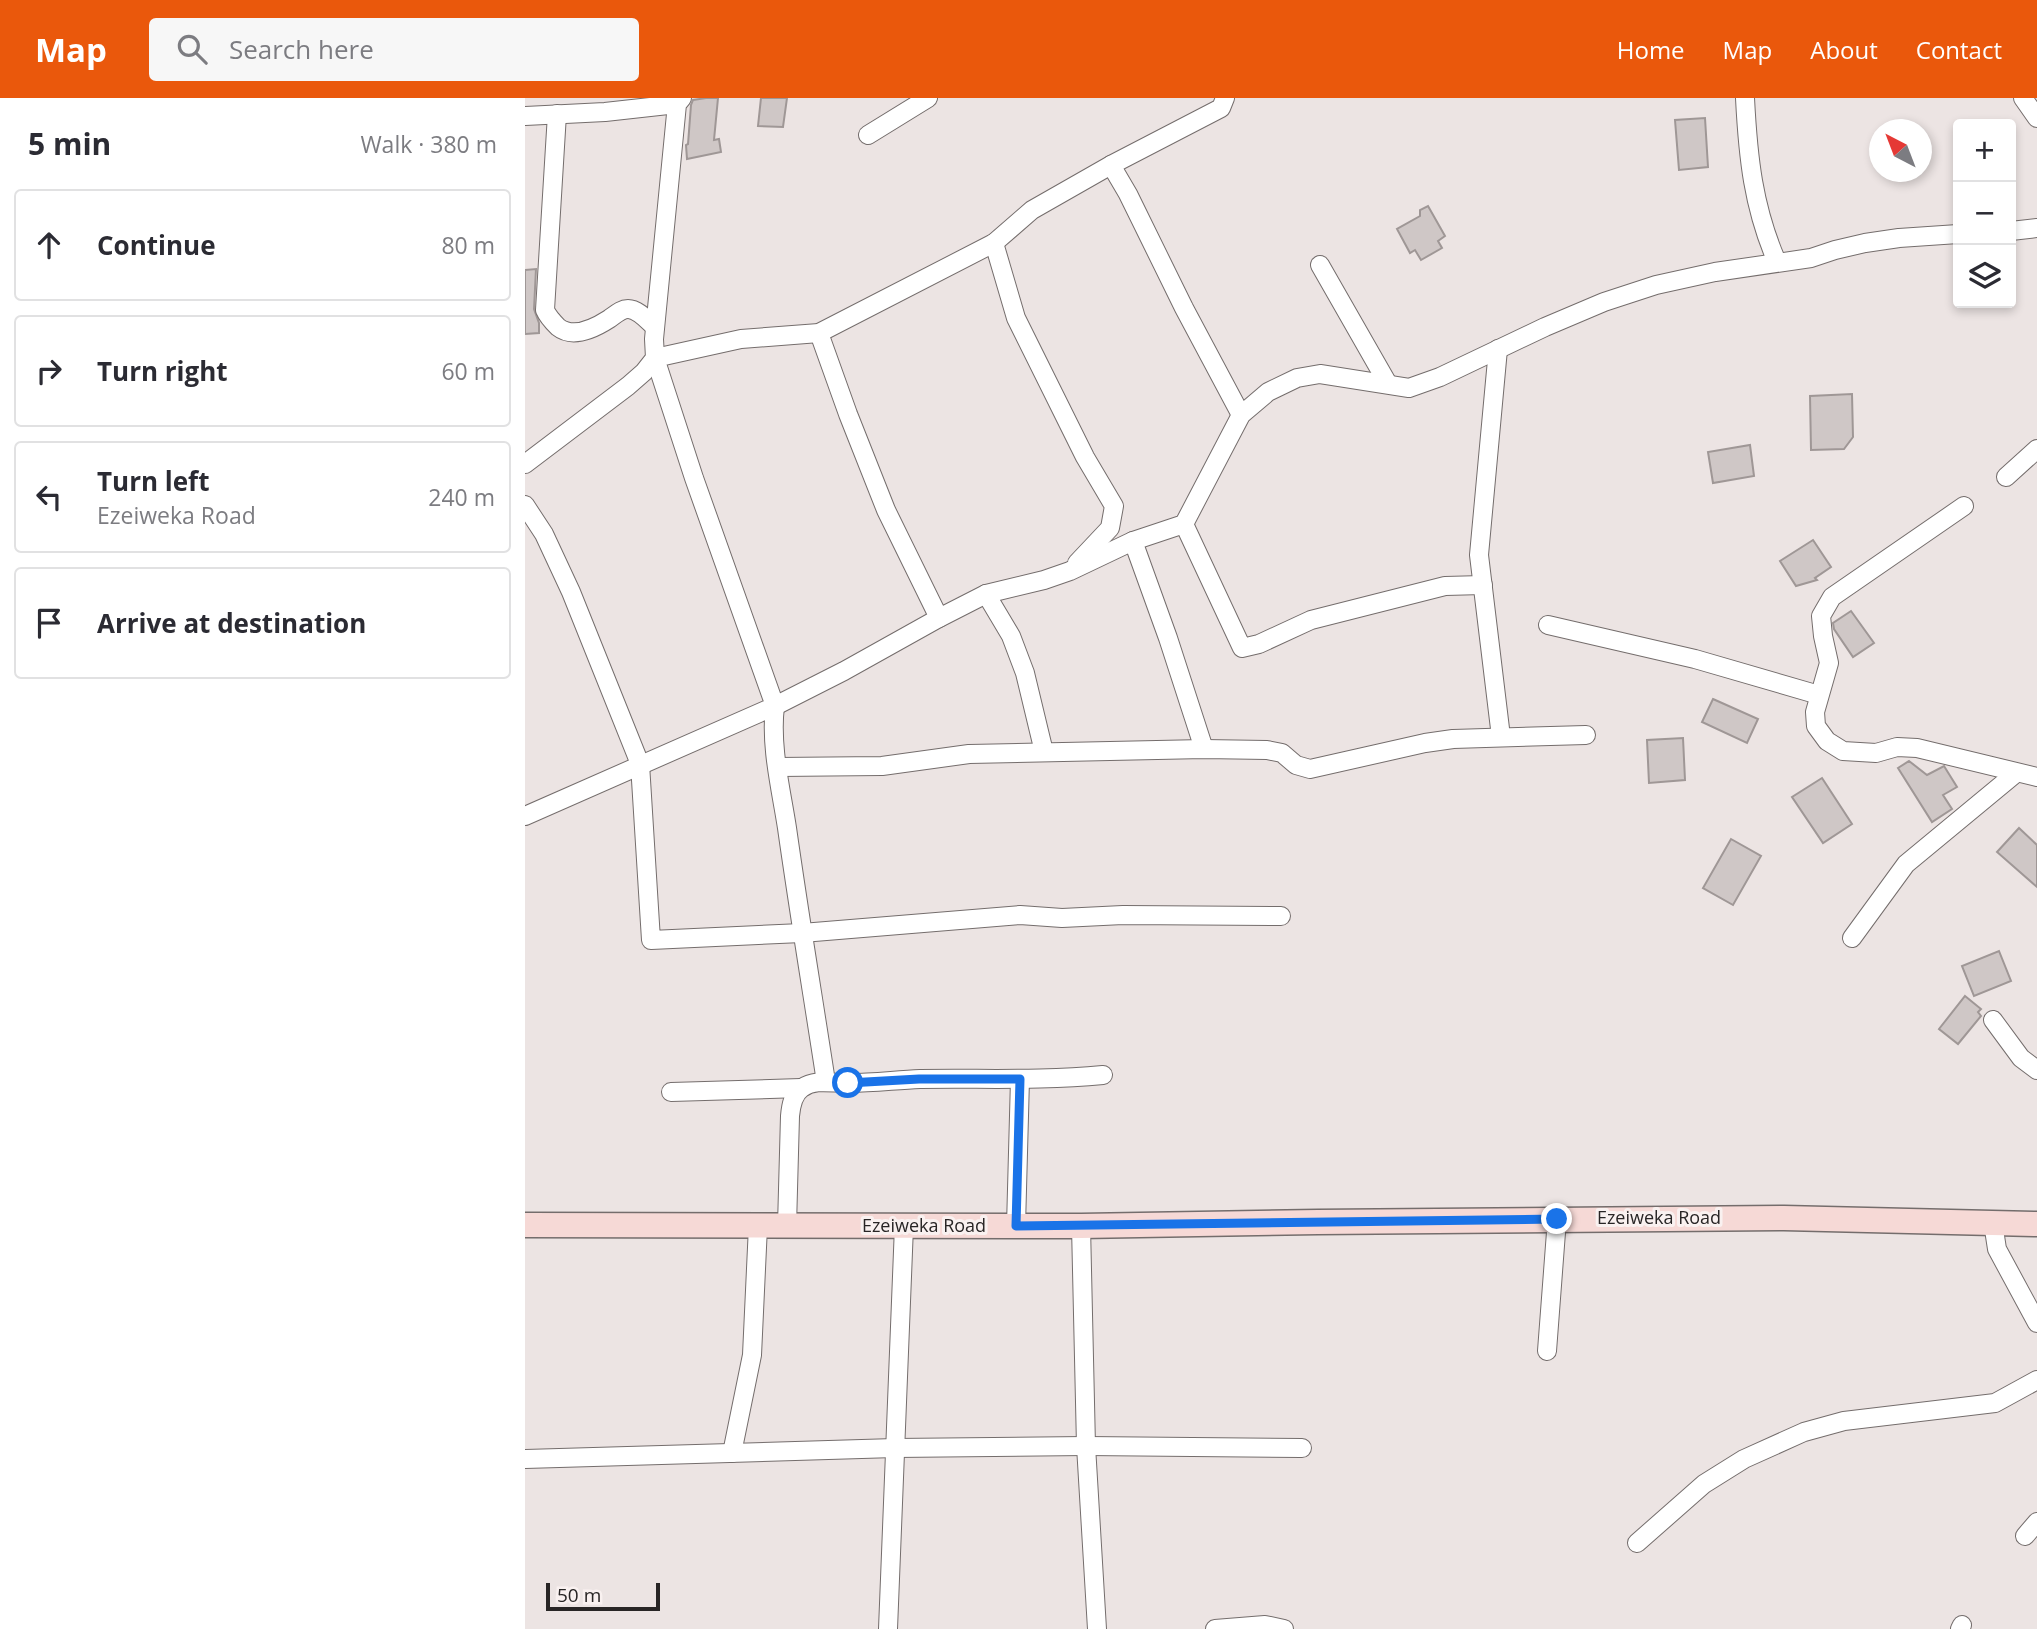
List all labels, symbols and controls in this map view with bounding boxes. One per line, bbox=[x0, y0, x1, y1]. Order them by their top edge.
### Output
search box bbox=[149, 18, 639, 81]
text: Map bbox=[35, 27, 107, 72]
icon: search bbox=[173, 30, 211, 68]
text: Search here bbox=[229, 31, 374, 67]
text: Home bbox=[1617, 33, 1685, 66]
text: Map bbox=[1723, 33, 1772, 66]
text: About bbox=[1810, 33, 1878, 66]
text: Contact bbox=[1916, 33, 2002, 66]
north arrow bbox=[1869, 119, 1932, 182]
map controls bbox=[1953, 119, 2016, 308]
button: + bbox=[1953, 119, 2016, 182]
text: 5 min bbox=[28, 123, 111, 164]
text: Walk · 380 m bbox=[360, 128, 497, 160]
button: − bbox=[1953, 182, 2016, 245]
icon: ahead bbox=[30, 226, 68, 264]
text: Continue bbox=[97, 227, 216, 263]
text: 80 m bbox=[441, 229, 495, 261]
button: layers bbox=[1953, 245, 2016, 308]
icon: right bbox=[30, 352, 68, 390]
text: Turn right bbox=[97, 353, 228, 389]
text: 60 m bbox=[441, 355, 495, 387]
text: Turn left bbox=[97, 463, 209, 499]
icon: left bbox=[30, 478, 68, 516]
text: 240 m bbox=[428, 481, 495, 513]
text: Ezeiweka Road bbox=[97, 499, 256, 531]
icon: arrive bbox=[30, 604, 68, 642]
text: Arrive at destination bbox=[97, 605, 366, 641]
route start bbox=[832, 1067, 863, 1098]
route end bbox=[1541, 1203, 1572, 1234]
street label: Ezeiweka Road bbox=[1597, 1205, 1721, 1229]
street label: Ezeiweka Road bbox=[862, 1213, 986, 1237]
scale bar bbox=[546, 1580, 660, 1612]
text: 50 m bbox=[557, 1582, 601, 1608]

